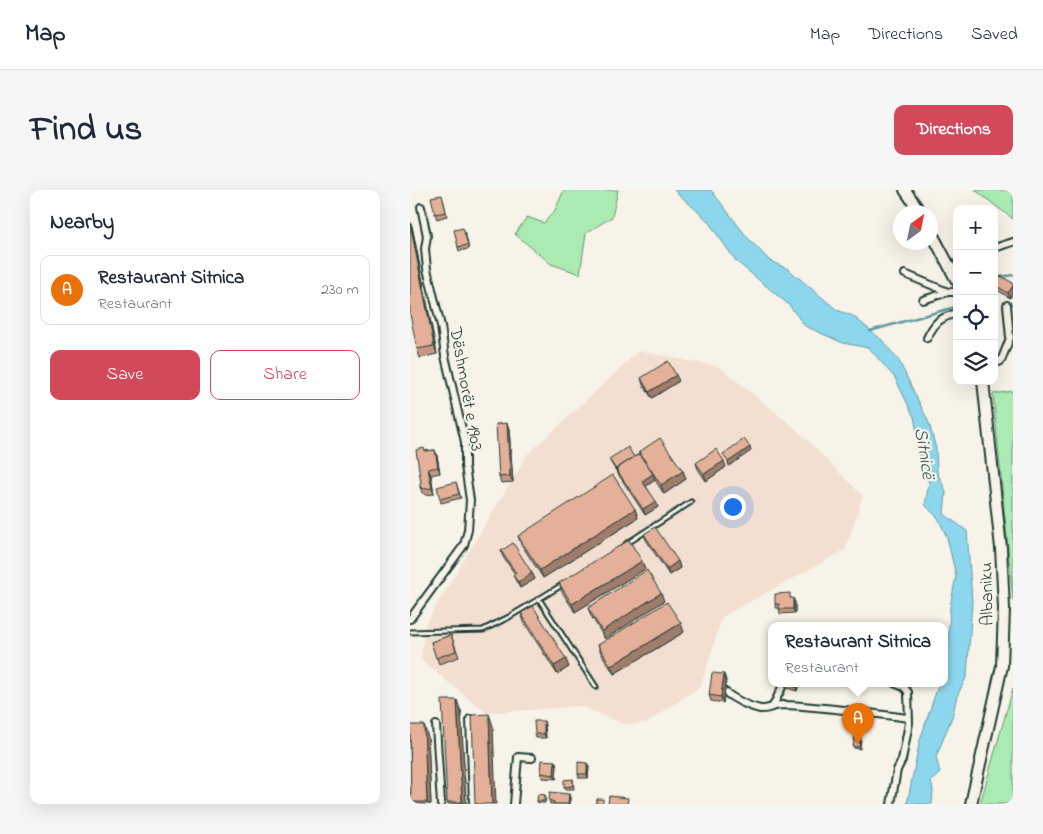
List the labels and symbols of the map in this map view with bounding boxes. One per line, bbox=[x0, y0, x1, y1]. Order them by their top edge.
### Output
north arrow bbox=[893, 205, 938, 250]
street label: Dëshmorët e 1903 bbox=[441, 324, 489, 453]
water label: Sitnicë bbox=[906, 426, 941, 483]
your location bbox=[720, 494, 746, 520]
street label: Albaniku bbox=[974, 562, 1002, 626]
pin: A bbox=[842, 703, 874, 744]

